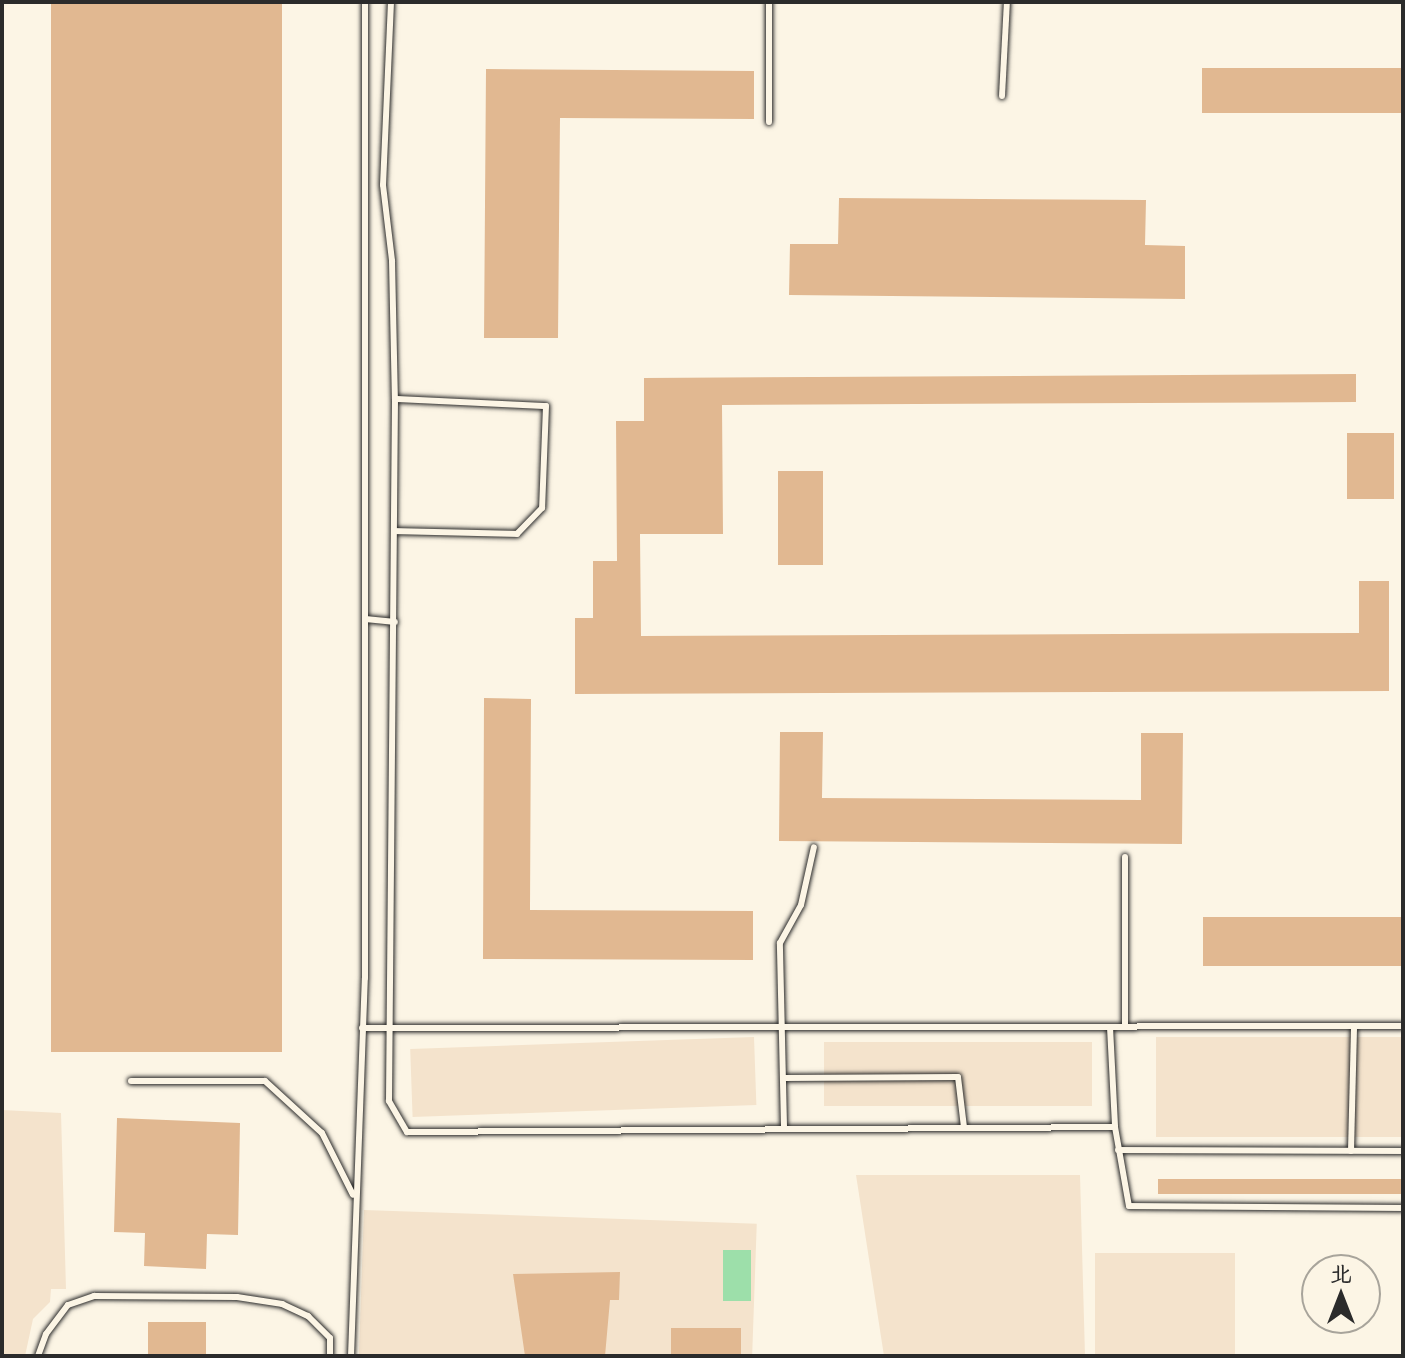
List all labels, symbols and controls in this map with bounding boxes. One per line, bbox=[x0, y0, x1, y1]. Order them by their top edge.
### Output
north arrow bbox=[1301, 1254, 1381, 1334]
text: 北 bbox=[1330, 1255, 1352, 1288]

